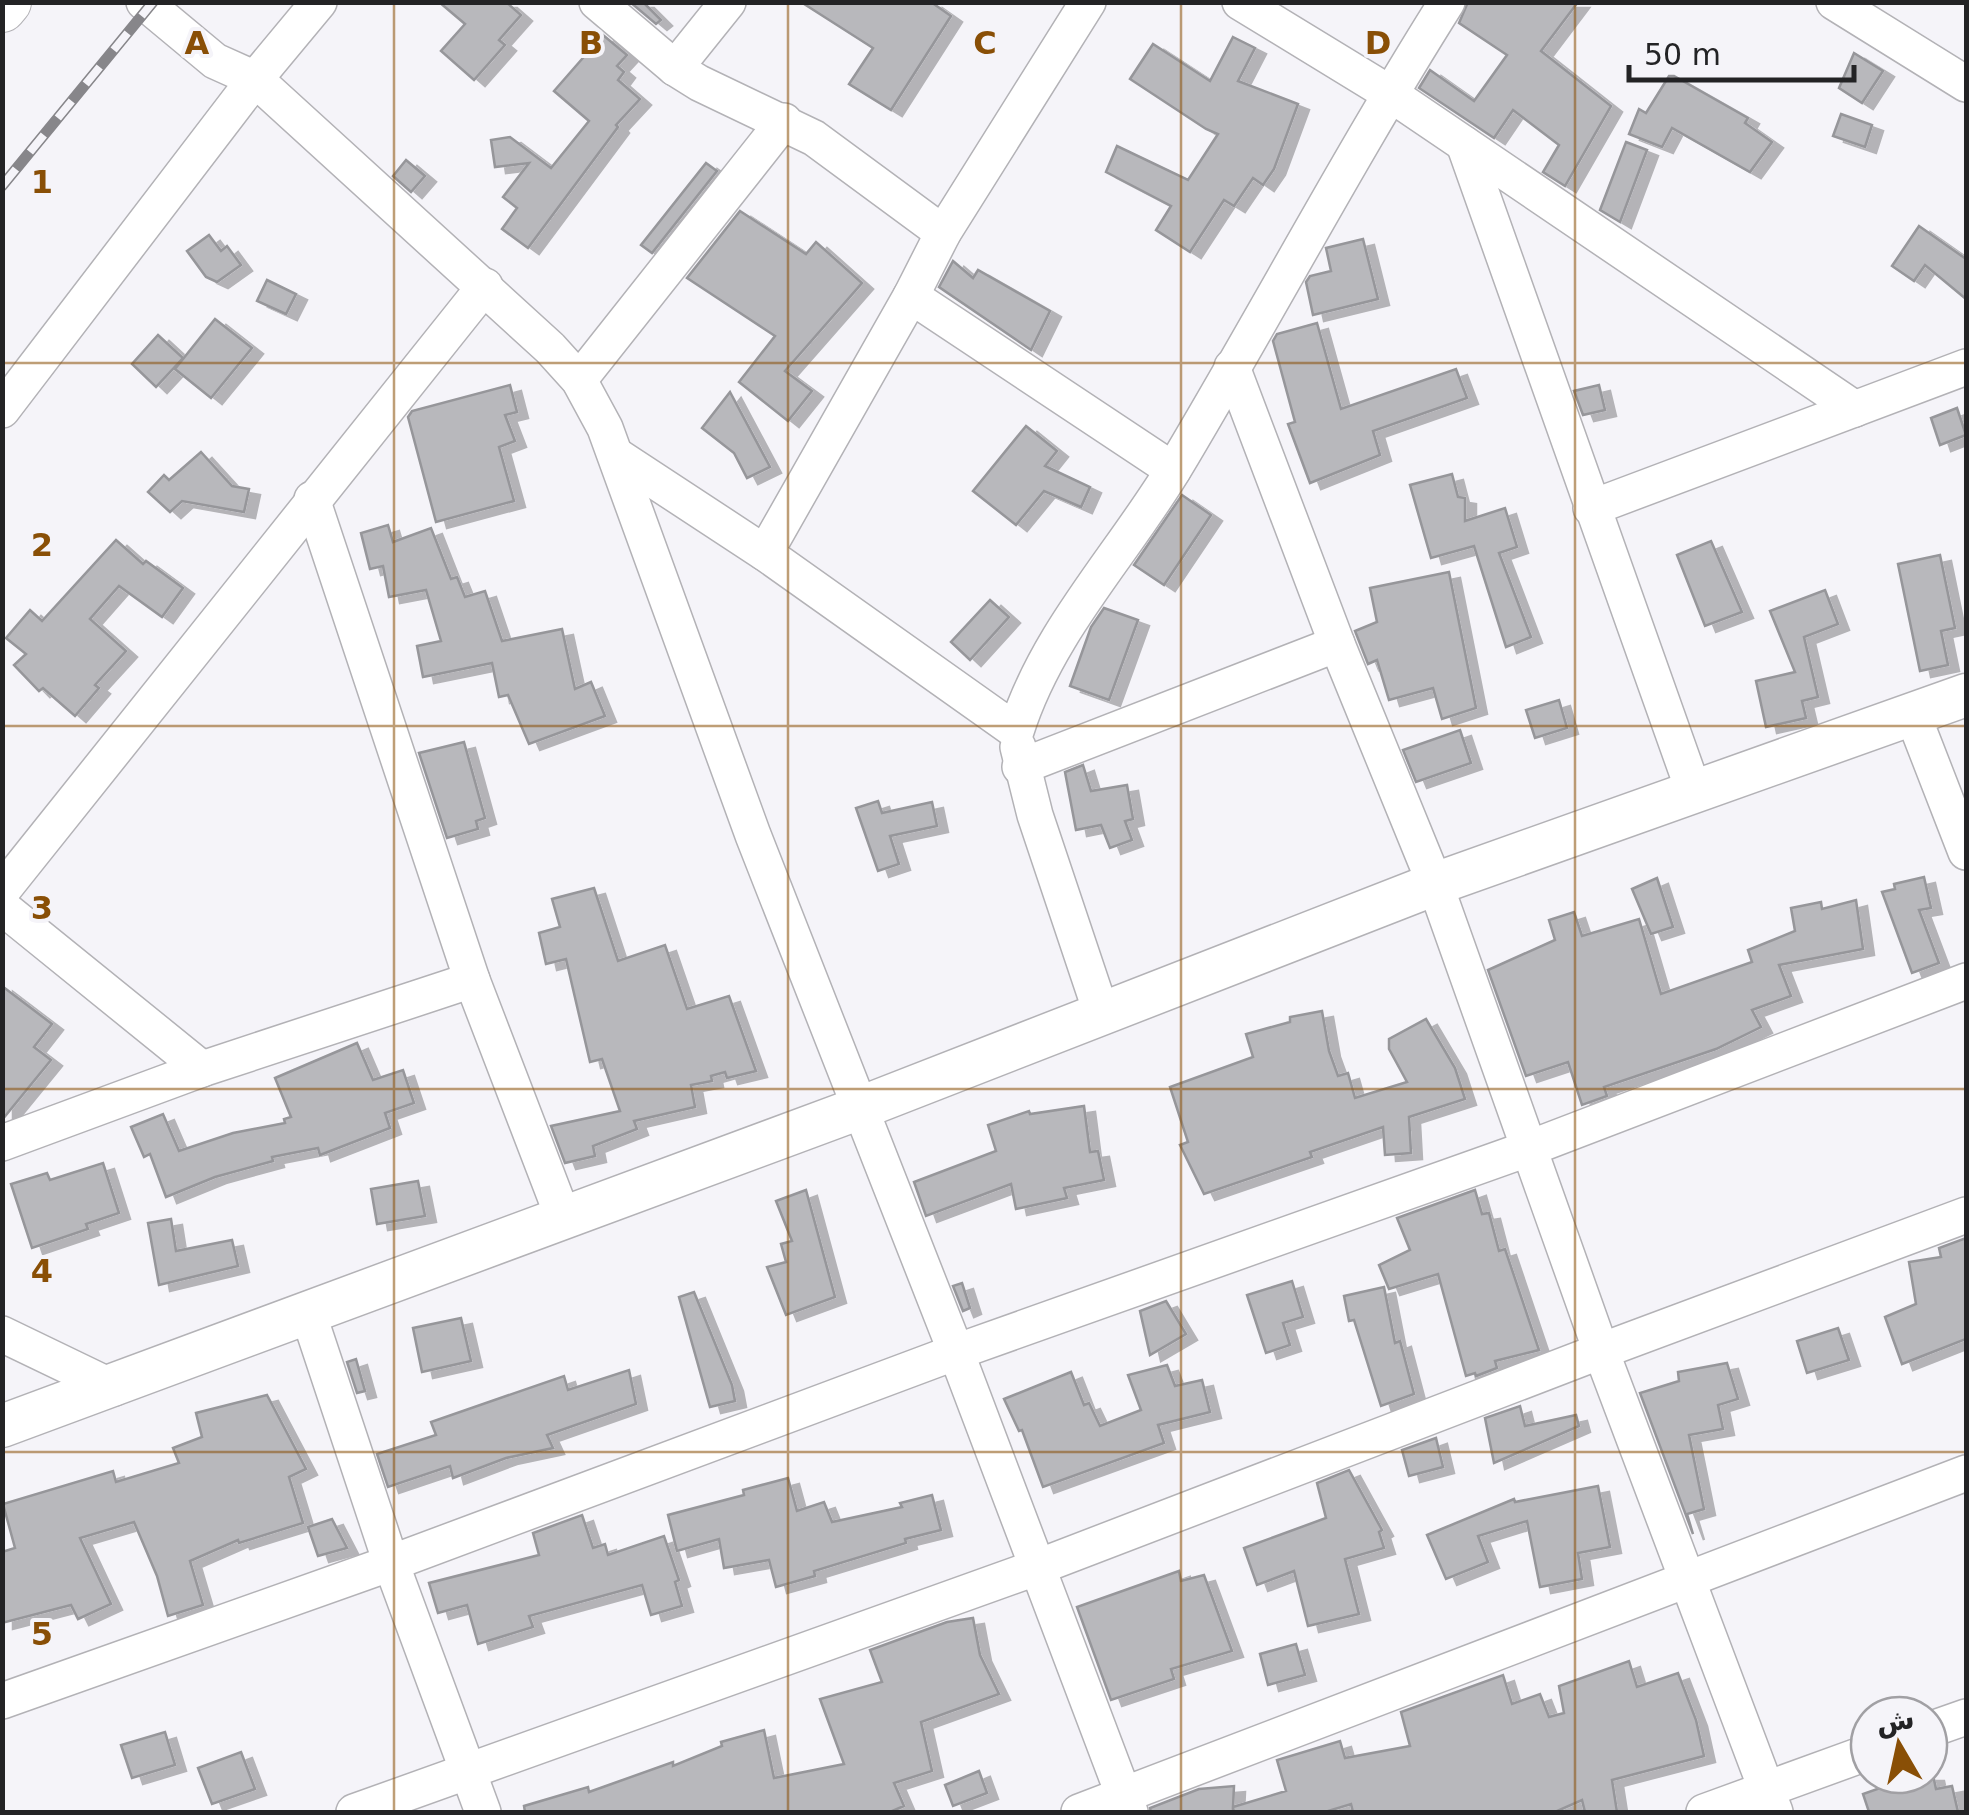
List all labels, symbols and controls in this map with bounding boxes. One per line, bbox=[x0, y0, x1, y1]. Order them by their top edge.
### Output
scale bar bbox=[1629, 20, 1854, 82]
text: A bbox=[185, 24, 210, 62]
text: B bbox=[579, 24, 603, 62]
text: C bbox=[973, 24, 997, 62]
text: D bbox=[1365, 24, 1391, 62]
text: 50 m bbox=[1644, 37, 1721, 72]
text: 1 bbox=[31, 163, 53, 201]
text: 2 bbox=[31, 526, 53, 564]
text: 3 bbox=[31, 889, 53, 927]
text: 4 bbox=[31, 1252, 53, 1290]
text: 5 bbox=[31, 1615, 53, 1653]
north arrow bbox=[1849, 1695, 1949, 1795]
text: ش bbox=[1874, 1701, 1917, 1740]

